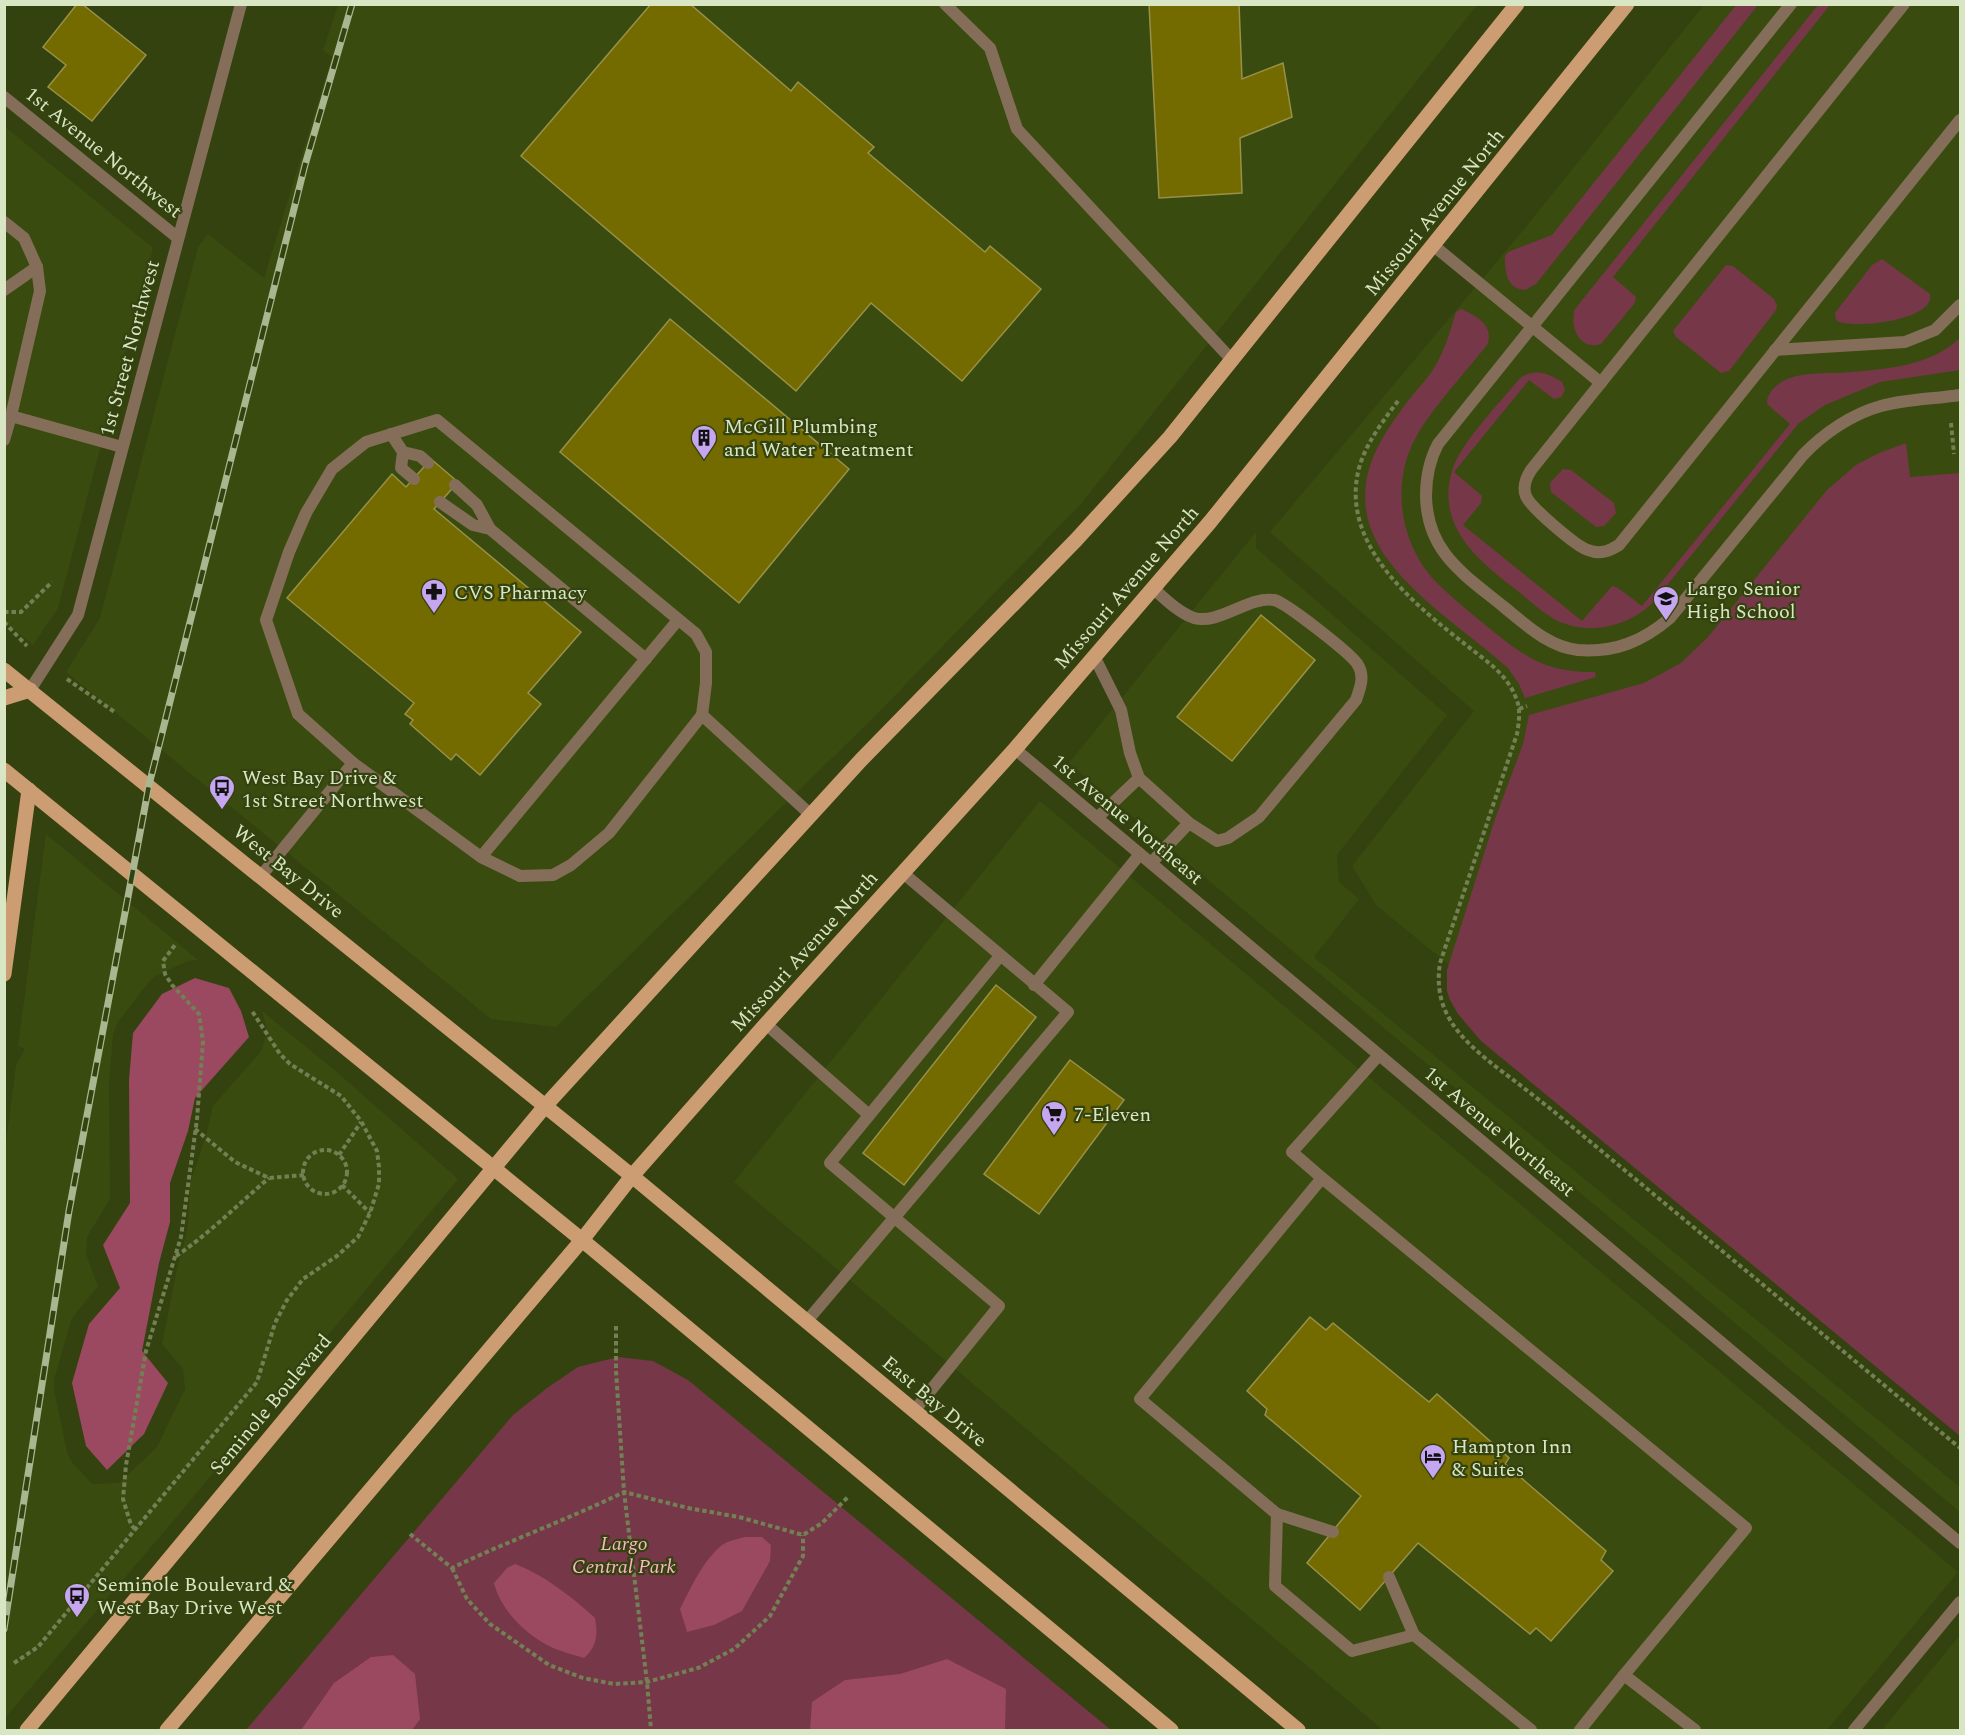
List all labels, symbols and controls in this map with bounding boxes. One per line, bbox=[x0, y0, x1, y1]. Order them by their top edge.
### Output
street label: 1st Avenue Northwest bbox=[18, 80, 189, 226]
street label: Missouri Avenue North bbox=[1358, 122, 1512, 303]
street label: 1st Street Northwest bbox=[92, 257, 168, 440]
place label: McGill Plumbing and Water Treatment bbox=[724, 412, 914, 465]
building icon: McGill Plumbing and Water Treatment bbox=[689, 423, 719, 461]
street label: Missouri Avenue North bbox=[1047, 499, 1206, 676]
place label: Largo Senior High School bbox=[1686, 574, 1800, 627]
pharmacy icon: CVS Pharmacy bbox=[419, 577, 449, 615]
place label: CVS Pharmacy bbox=[454, 578, 588, 608]
school or university icon: Largo Senior High School bbox=[1651, 584, 1681, 622]
street label: 1st Avenue Northeast bbox=[1045, 747, 1210, 892]
place label: West Bay Drive & 1st Street Northwest bbox=[242, 763, 424, 816]
bus stop icon: West Bay Drive & 1st Street Northwest bbox=[207, 773, 237, 811]
street label: West Bay Drive bbox=[226, 817, 351, 926]
street label: Missouri Avenue North bbox=[724, 864, 886, 1039]
street label: 1st Avenue Northeast bbox=[1417, 1059, 1582, 1204]
supermarket icon: 7-Eleven bbox=[1039, 1099, 1069, 1137]
place label: 7-Eleven bbox=[1074, 1100, 1151, 1130]
street label: Seminole Boulevard bbox=[203, 1327, 339, 1482]
street label: East Bay Drive bbox=[875, 1349, 994, 1455]
place label: Hampton Inn & Suites bbox=[1452, 1432, 1572, 1485]
hotel icon: Hampton Inn & Suites bbox=[1418, 1442, 1448, 1480]
park label: Largo Central Park bbox=[572, 1529, 677, 1582]
place label: Seminole Boulevard & West Bay Drive West bbox=[97, 1570, 292, 1623]
bus stop icon: Seminole Boulevard & West Bay Drive West bbox=[62, 1581, 92, 1619]

